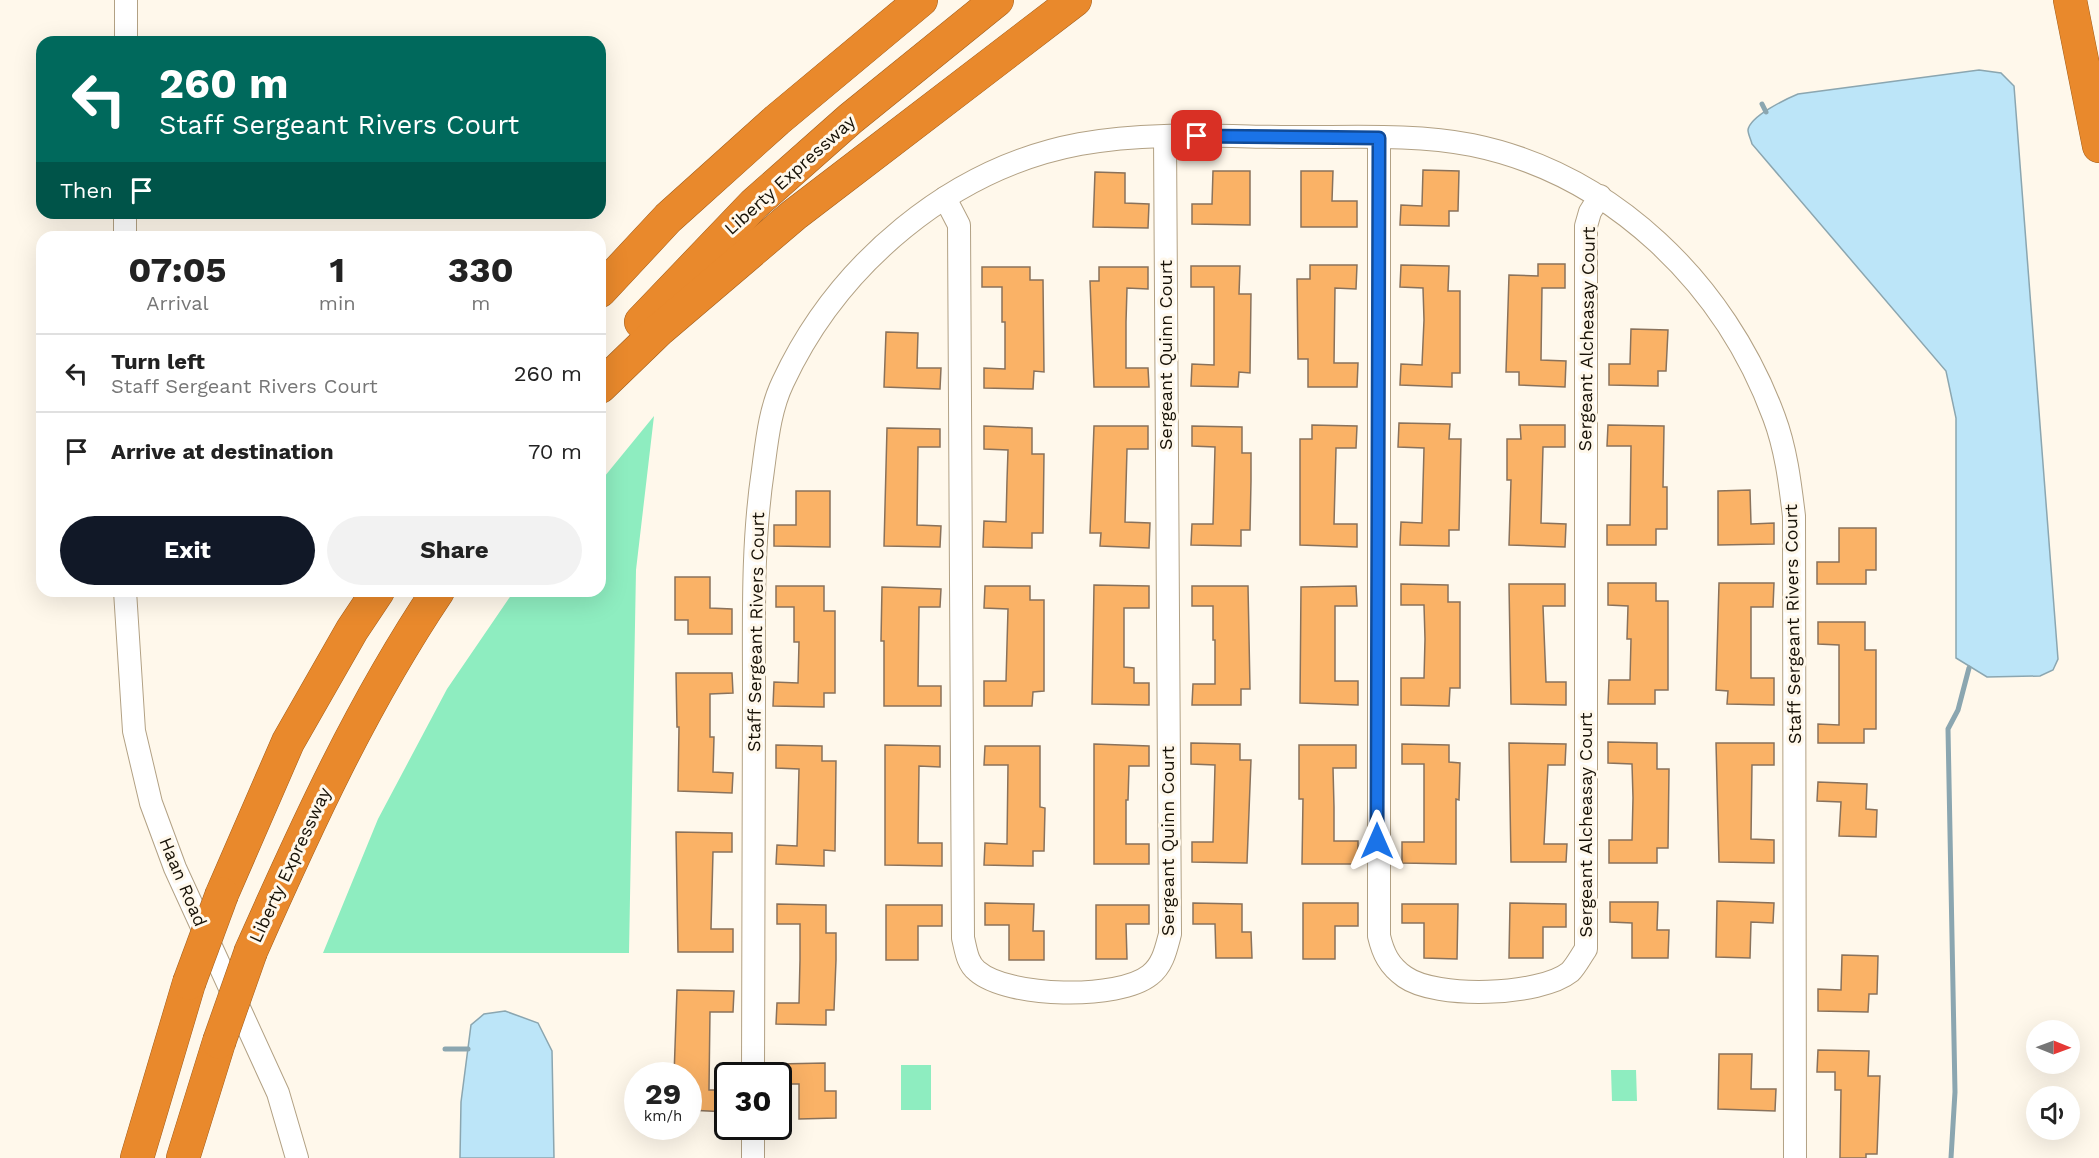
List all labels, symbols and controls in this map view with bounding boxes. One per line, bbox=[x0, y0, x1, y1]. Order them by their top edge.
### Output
text: 260 m bbox=[159, 59, 289, 108]
icon: left bbox=[60, 60, 138, 138]
text: Staff Sergeant Rivers Court bbox=[159, 109, 519, 141]
street label: Liberty Expressway bbox=[720, 110, 860, 239]
pin bbox=[1171, 110, 1222, 161]
icon: arrive bbox=[1180, 119, 1213, 152]
icon: arrive bbox=[125, 174, 158, 207]
text: Then bbox=[60, 178, 113, 203]
street label: Sergeant Alcheasay Court bbox=[1574, 226, 1599, 452]
text: 07:05 bbox=[128, 249, 227, 291]
text: 1 bbox=[329, 249, 345, 291]
text: 330 bbox=[448, 249, 514, 291]
street label: Sergeant Quinn Court bbox=[1155, 260, 1176, 450]
text: Arrival bbox=[146, 291, 209, 315]
text: min bbox=[319, 291, 356, 315]
text: m bbox=[471, 291, 490, 315]
text: Turn left bbox=[111, 349, 205, 374]
icon: left bbox=[60, 357, 93, 390]
text: 260 m bbox=[514, 361, 582, 386]
text: Staff Sergeant Rivers Court bbox=[111, 374, 378, 398]
icon: arrive bbox=[60, 435, 93, 468]
text: Arrive at destination bbox=[111, 439, 334, 464]
text: 70 m bbox=[528, 439, 582, 464]
street label: Staff Sergeant Rivers Court bbox=[1780, 503, 1805, 744]
street label: Staff Sergeant Rivers Court bbox=[743, 511, 768, 752]
button: Exit bbox=[60, 516, 315, 585]
button: Share bbox=[327, 516, 582, 585]
street label: Sergeant Alcheasay Court bbox=[1575, 712, 1596, 937]
street label: Sergeant Quinn Court bbox=[1157, 746, 1178, 936]
street label: Liberty Expressway bbox=[244, 783, 335, 946]
position arrow bbox=[1345, 809, 1409, 873]
street label: Haan Road bbox=[155, 834, 212, 929]
north arrow bbox=[2026, 1020, 2080, 1074]
map controls bbox=[2026, 1020, 2080, 1140]
speed limit sign: 30 bbox=[714, 1062, 792, 1140]
text: 29 bbox=[645, 1076, 681, 1111]
button: sound bbox=[2026, 1086, 2080, 1140]
text: km/h bbox=[644, 1107, 682, 1125]

